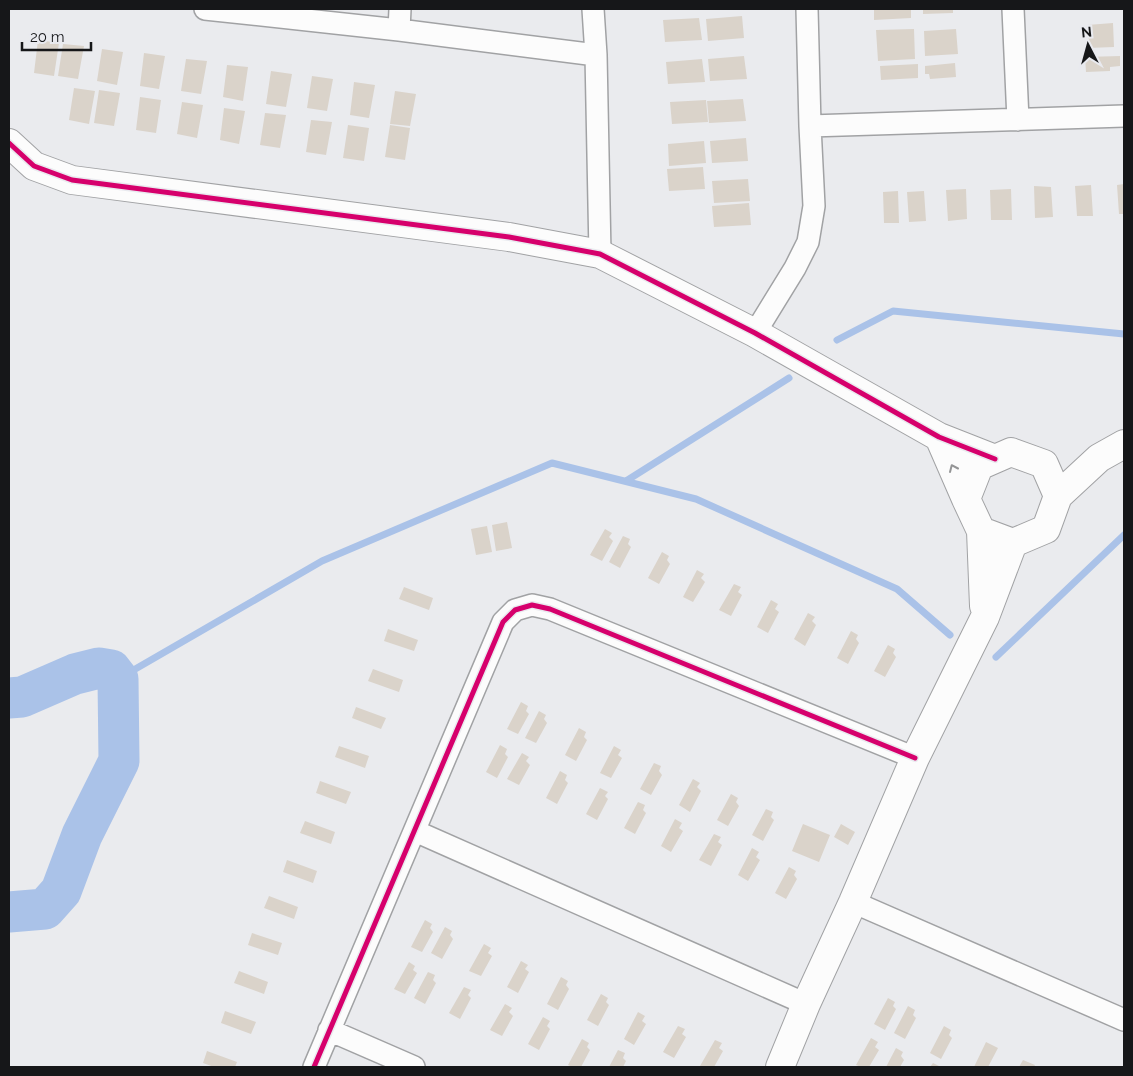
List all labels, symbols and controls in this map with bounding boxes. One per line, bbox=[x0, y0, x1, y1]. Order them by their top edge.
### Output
scale bar bbox=[22, 20, 91, 52]
north arrow bbox=[1063, 20, 1113, 70]
text: N bbox=[1080, 24, 1093, 41]
text: 20 m bbox=[30, 28, 65, 46]
one-way arrow bbox=[948, 464, 959, 473]

